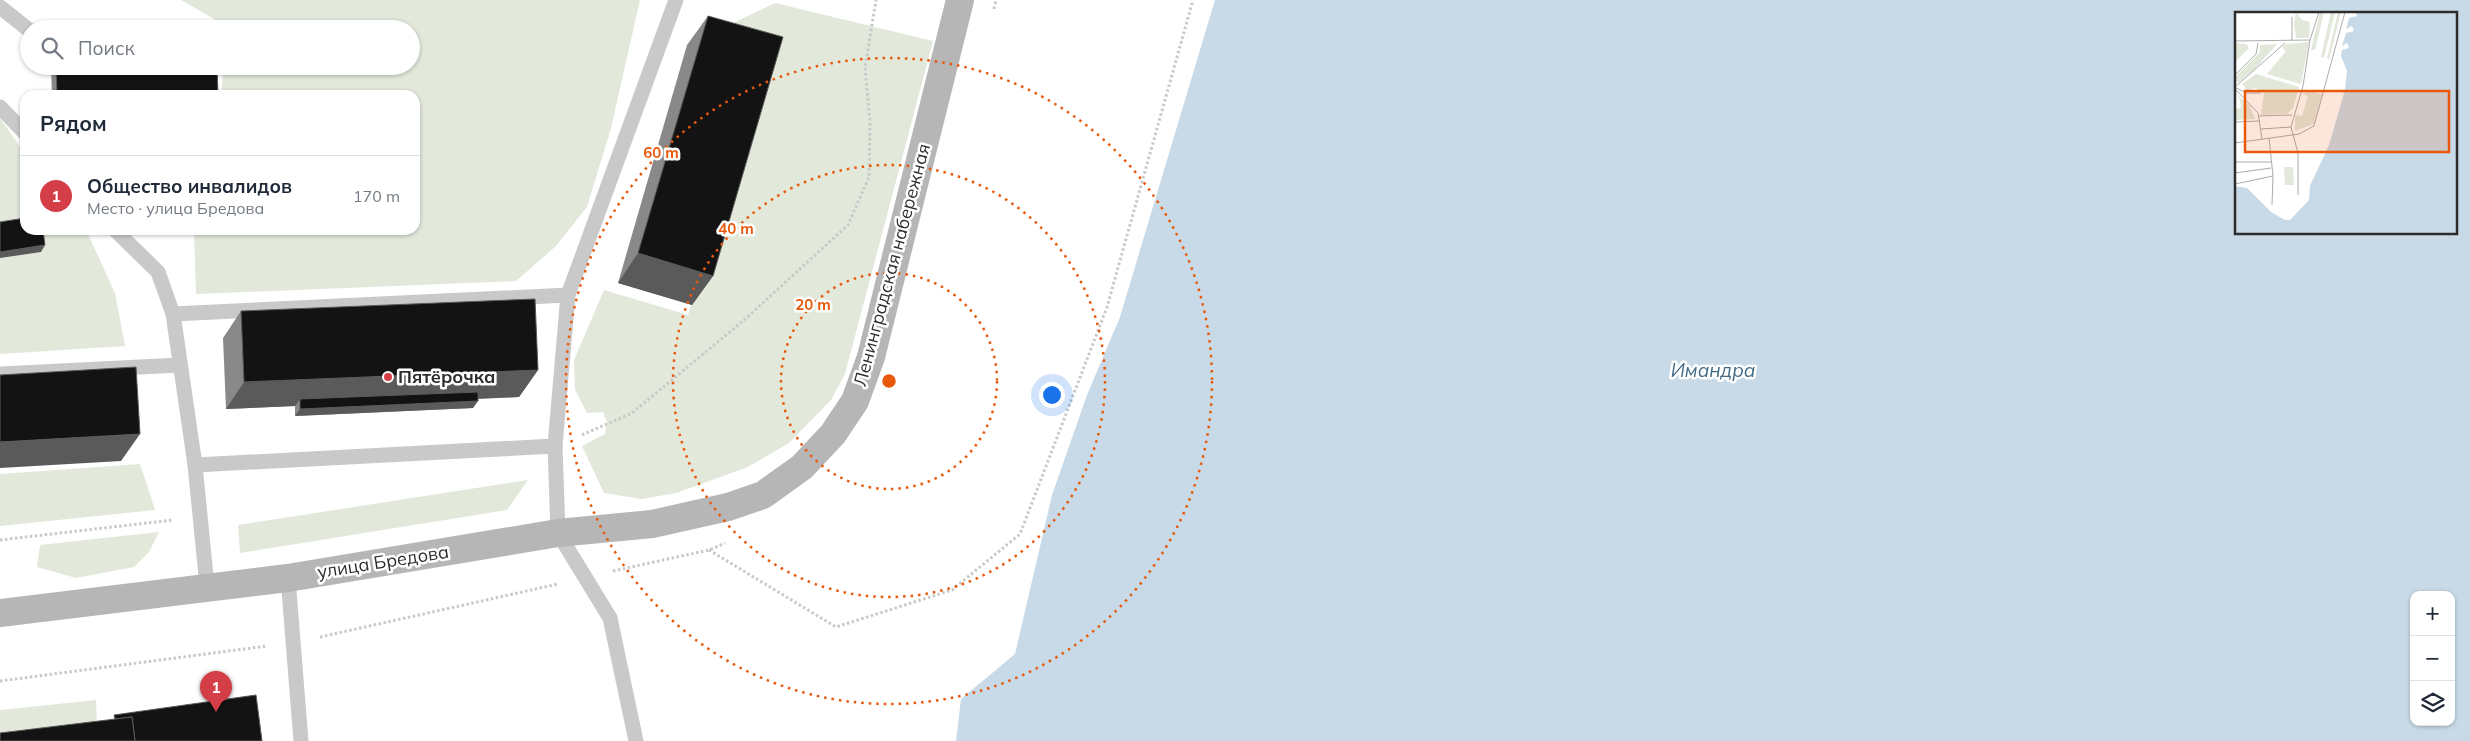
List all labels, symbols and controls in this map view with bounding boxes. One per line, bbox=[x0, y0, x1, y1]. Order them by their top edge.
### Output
inset map bbox=[2235, 12, 2458, 235]
search box bbox=[20, 20, 420, 75]
icon: search bbox=[38, 34, 66, 62]
text: Поиск bbox=[78, 36, 135, 60]
text: Рядом bbox=[40, 110, 107, 136]
street label: Ленинградская набережная bbox=[848, 141, 935, 389]
text: 60 m bbox=[643, 143, 679, 162]
text: Общество инвалидов bbox=[87, 174, 292, 198]
text: 1 bbox=[51, 186, 61, 206]
text: 170 m bbox=[353, 186, 400, 206]
text: Место · улица Бредова bbox=[87, 198, 264, 218]
text: 40 m bbox=[718, 219, 754, 238]
text: 20 m bbox=[795, 295, 831, 314]
water label: Имандра bbox=[1671, 358, 1755, 382]
place label: Пятёрочка bbox=[398, 365, 495, 388]
marker: Пятёрочка bbox=[382, 371, 394, 383]
centre of rings bbox=[880, 372, 898, 390]
your location bbox=[1039, 382, 1065, 408]
street label: улица Бредова bbox=[316, 540, 450, 583]
map controls bbox=[2410, 591, 2455, 726]
button: + bbox=[2410, 591, 2455, 636]
button: − bbox=[2410, 636, 2455, 681]
pin: 1 bbox=[200, 671, 232, 712]
button: layers bbox=[2410, 681, 2455, 726]

